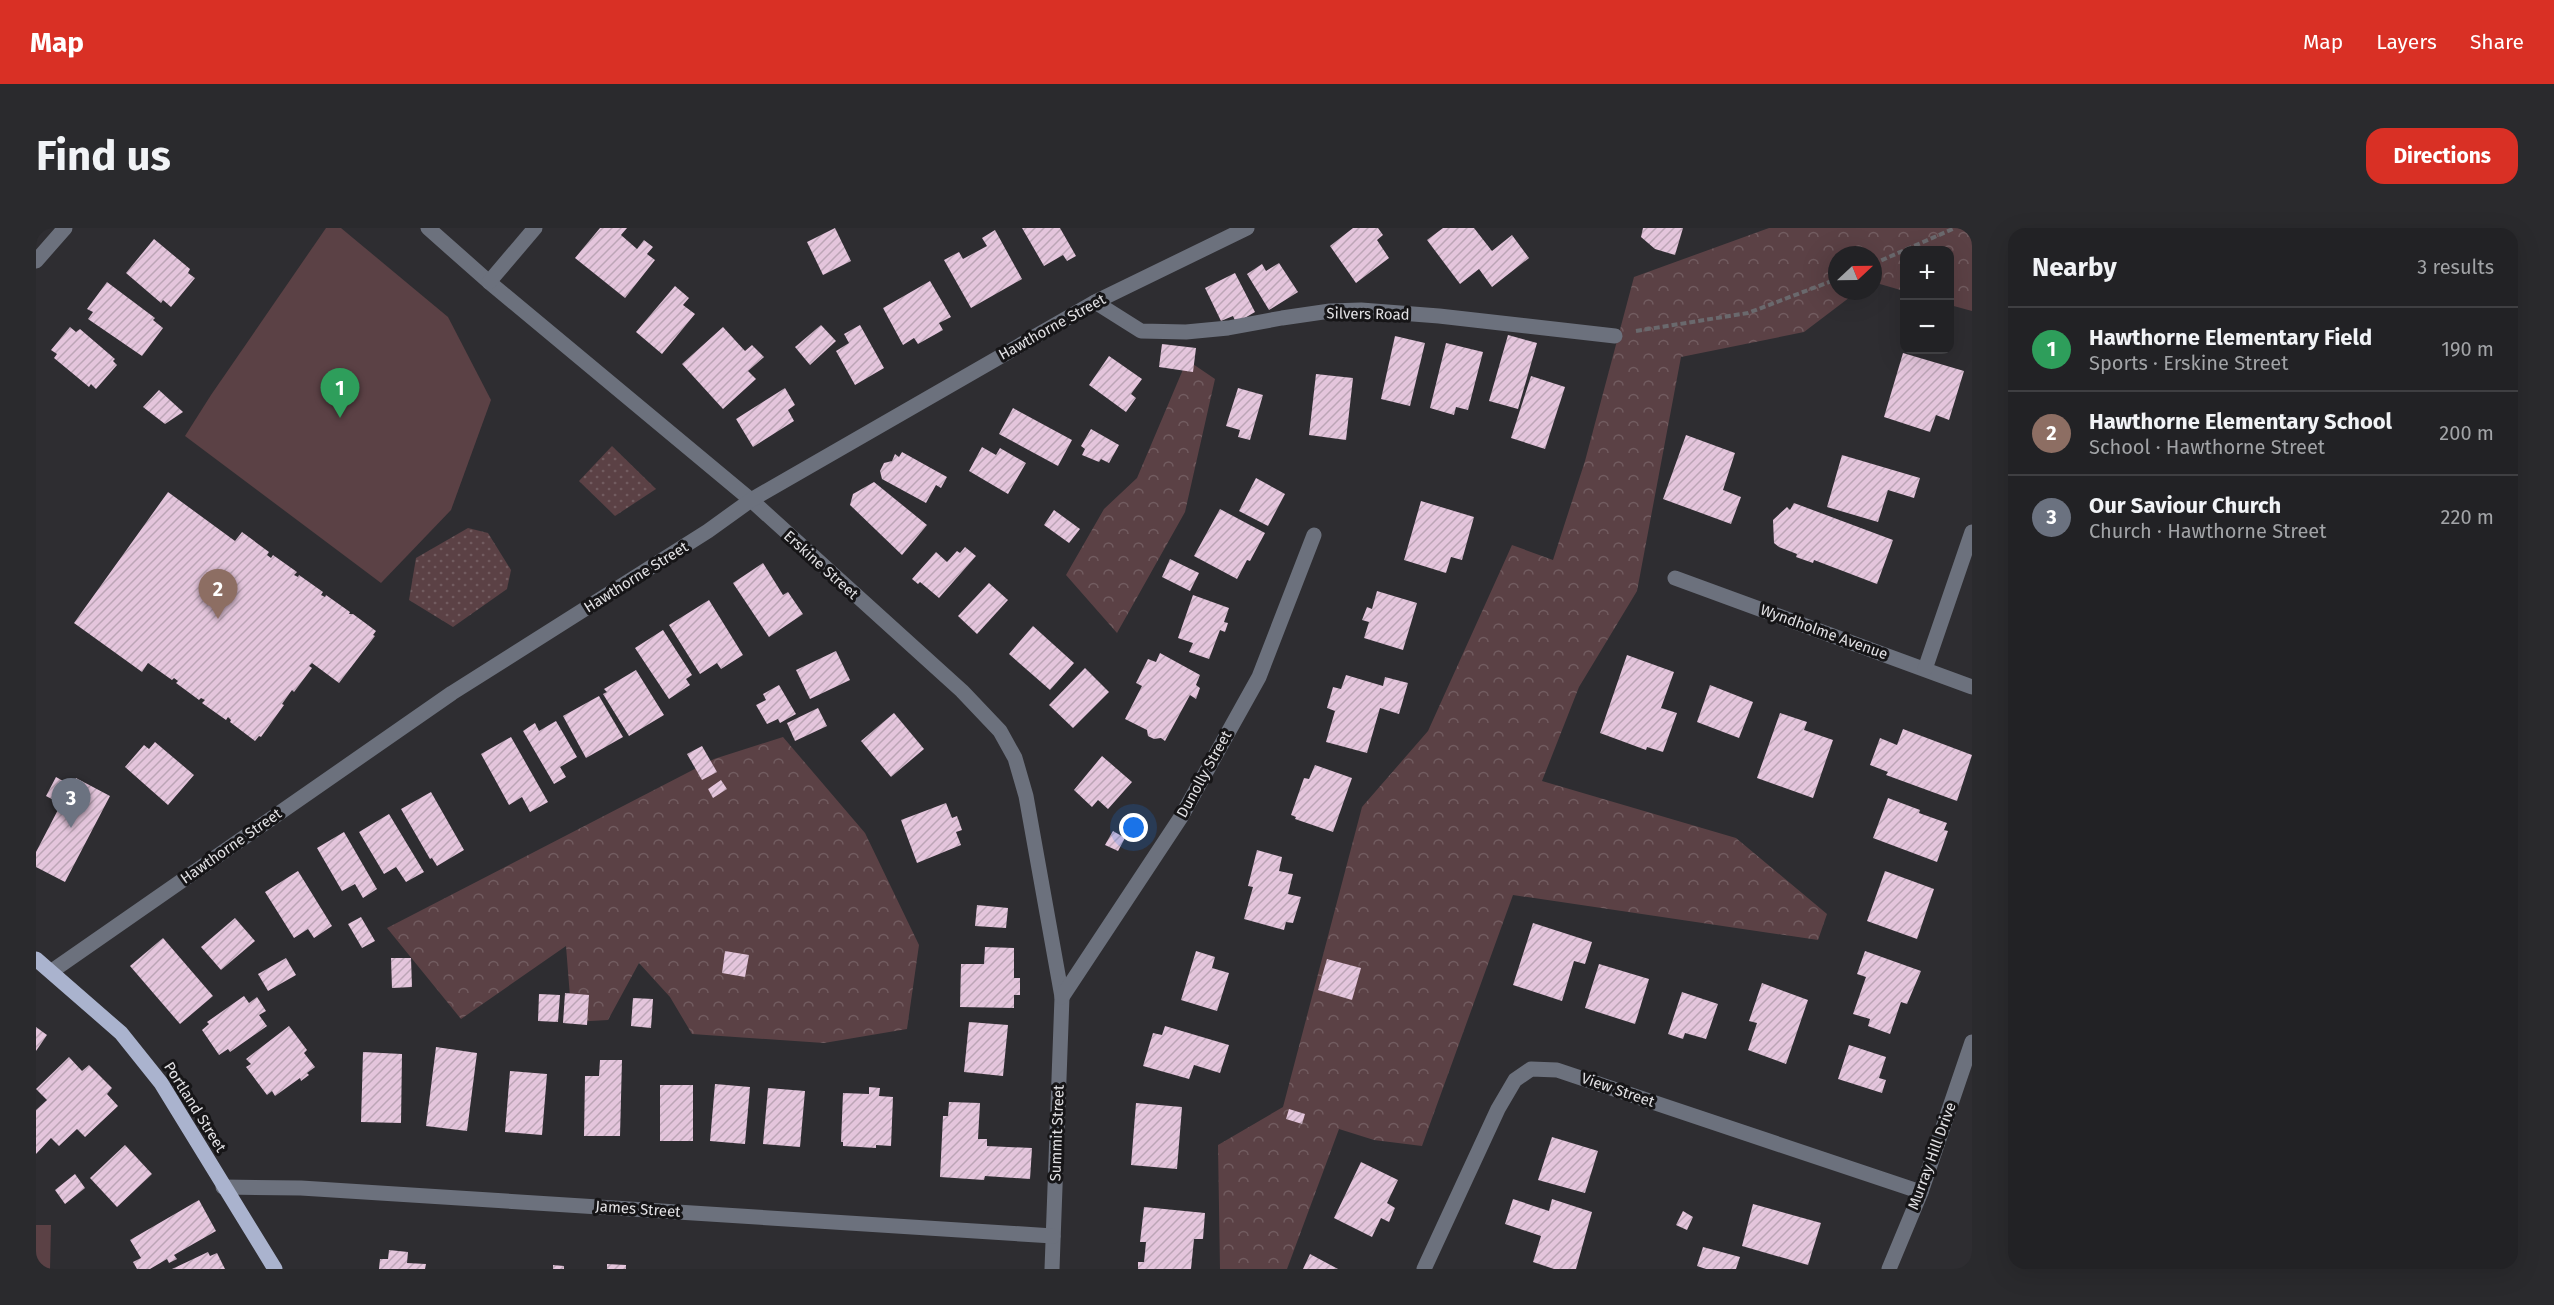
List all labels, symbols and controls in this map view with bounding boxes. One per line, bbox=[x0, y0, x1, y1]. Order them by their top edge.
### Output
text: Map bbox=[30, 26, 84, 59]
text: Map bbox=[2303, 29, 2343, 55]
text: Layers bbox=[2376, 29, 2437, 55]
text: Share bbox=[2470, 29, 2524, 55]
button: Directions bbox=[2366, 128, 2518, 184]
text: Find us bbox=[36, 131, 171, 181]
north arrow bbox=[1828, 246, 1882, 300]
map controls bbox=[1900, 246, 1954, 354]
button: + bbox=[1900, 246, 1954, 300]
text: Nearby bbox=[2032, 252, 2117, 283]
text: 3 results bbox=[2417, 255, 2494, 279]
street label: Hawthorne Street bbox=[995, 290, 1109, 364]
button: − bbox=[1900, 300, 1954, 354]
street label: Silvers Road bbox=[1326, 304, 1410, 324]
text: Hawthorne Elementary Field bbox=[2089, 324, 2372, 351]
text: 1 bbox=[2047, 337, 2056, 361]
text: 190 m bbox=[2441, 337, 2494, 361]
text: Sports · Erskine Street bbox=[2089, 351, 2288, 375]
pin: 1 bbox=[320, 368, 360, 418]
text: Hawthorne Elementary School bbox=[2089, 408, 2392, 435]
text: 2 bbox=[2046, 421, 2057, 445]
text: 200 m bbox=[2439, 421, 2494, 445]
text: School · Hawthorne Street bbox=[2089, 435, 2325, 459]
text: Our Saviour Church bbox=[2089, 492, 2281, 519]
text: 3 bbox=[2046, 505, 2057, 529]
text: 220 m bbox=[2441, 505, 2494, 529]
text: Church · Hawthorne Street bbox=[2089, 519, 2326, 543]
street label: Erskine Street bbox=[780, 527, 862, 604]
street label: Hawthorne Street bbox=[581, 537, 692, 616]
pin: 2 bbox=[198, 570, 237, 619]
street label: Wyndholme Avenue bbox=[1758, 601, 1890, 663]
street label: Dunolly Street bbox=[1173, 727, 1236, 821]
pin: 3 bbox=[51, 778, 90, 828]
street label: Hawthorne Street bbox=[177, 804, 286, 888]
your location bbox=[1119, 813, 1148, 842]
street label: Portland Street bbox=[160, 1059, 230, 1156]
street label: View Street bbox=[1579, 1069, 1657, 1111]
street label: Summit Street bbox=[1046, 1084, 1068, 1182]
street label: Murray Hill Drive bbox=[1904, 1100, 1960, 1212]
street label: James Street bbox=[595, 1197, 682, 1221]

